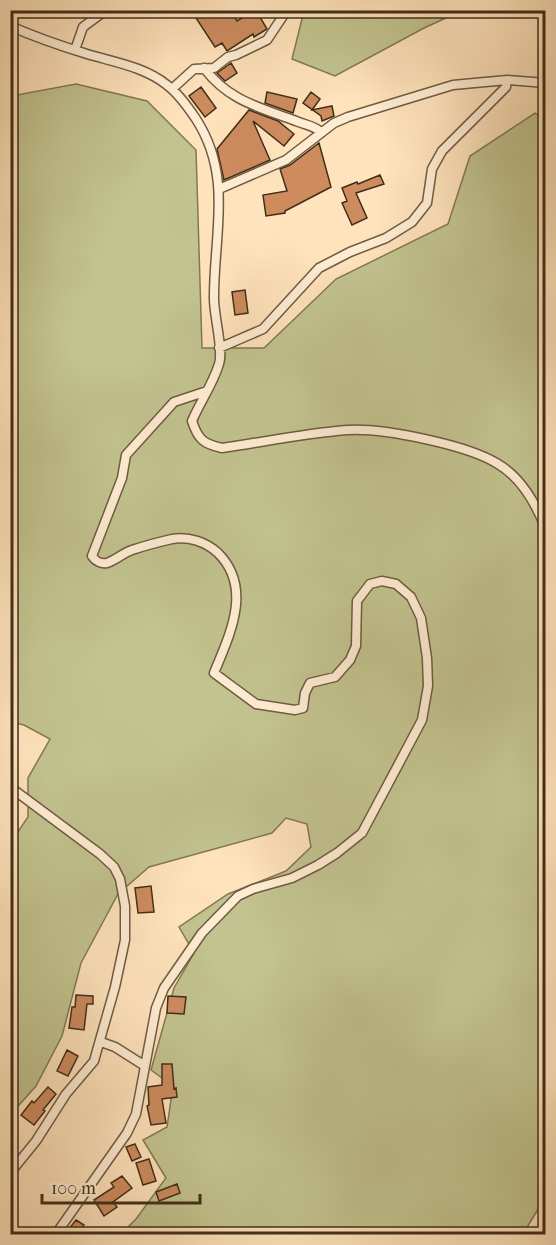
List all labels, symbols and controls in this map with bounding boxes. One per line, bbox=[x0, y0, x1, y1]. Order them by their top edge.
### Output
scale bar bbox=[42, 1167, 200, 1205]
text: 100 m bbox=[51, 1178, 96, 1199]

